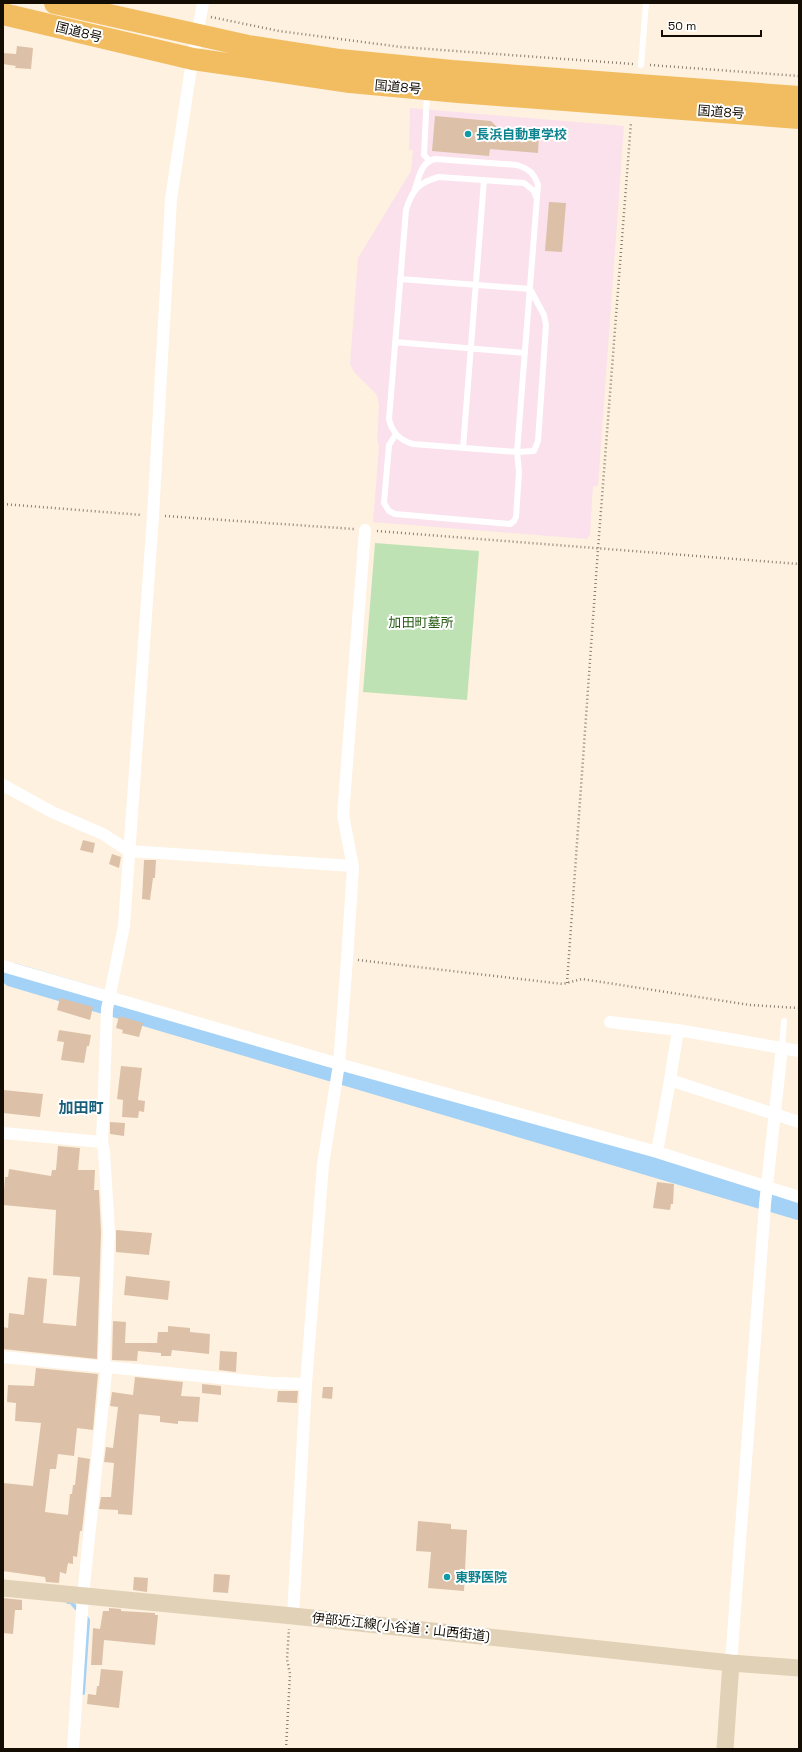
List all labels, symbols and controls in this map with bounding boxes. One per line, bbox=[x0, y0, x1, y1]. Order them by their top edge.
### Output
scale bar bbox=[662, 12, 761, 38]
street label: 国道8号 bbox=[54, 18, 104, 46]
text: 50 m bbox=[668, 18, 696, 34]
street label: 国道8号 bbox=[374, 76, 422, 98]
street label: 国道8号 bbox=[697, 102, 745, 122]
place label: 長浜自動車学校 bbox=[476, 126, 567, 143]
marker: 長浜自動車学校 bbox=[463, 129, 473, 139]
park label: 加田町墓所 bbox=[388, 614, 454, 631]
district label: 加田町 bbox=[58, 1098, 104, 1117]
place label: 東野医院 bbox=[455, 1569, 507, 1586]
marker: 東野医院 bbox=[442, 1572, 452, 1582]
street label: 伊部近江線(小谷道：山西街道) bbox=[311, 1609, 491, 1645]

